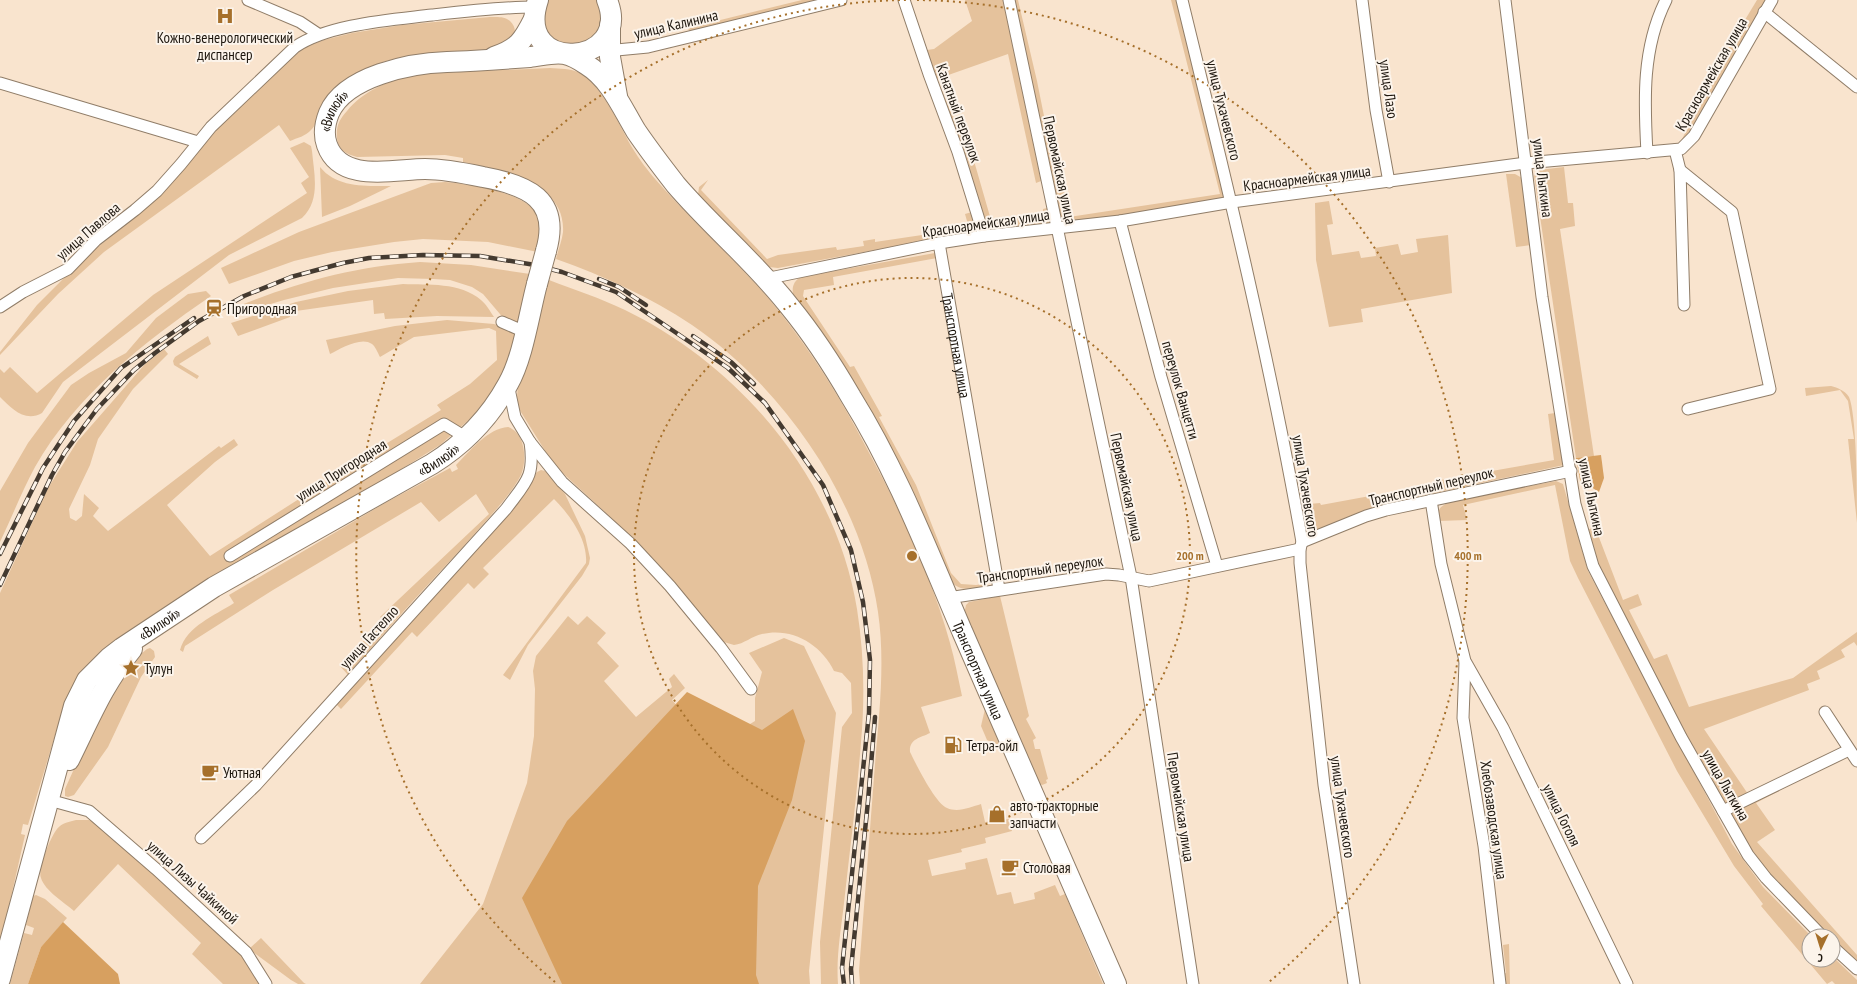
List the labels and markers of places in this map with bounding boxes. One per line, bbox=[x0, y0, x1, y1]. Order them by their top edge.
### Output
hospital icon: Кожно-венерологический диспансер bbox=[215, 6, 235, 26]
place label: Кожно-венерологический диспансер bbox=[157, 28, 293, 64]
station icon: Пригородная bbox=[204, 298, 224, 318]
place label: Пригородная bbox=[227, 299, 297, 318]
centre of rings bbox=[905, 549, 919, 563]
place icon: Тулун bbox=[121, 658, 141, 678]
place label: Тулун bbox=[144, 659, 173, 678]
fuel station icon: Тетра-ойл bbox=[943, 735, 963, 755]
place label: Тетра-ойл bbox=[966, 736, 1018, 755]
cafe icon: Уютная bbox=[200, 762, 220, 782]
place label: Уютная bbox=[223, 763, 261, 782]
place label: авто-тракторные запчасти bbox=[1010, 796, 1099, 832]
shop icon: авто-тракторные запчасти bbox=[987, 804, 1007, 824]
cafe icon: Столовая bbox=[1000, 857, 1020, 877]
place label: Столовая bbox=[1023, 858, 1071, 877]

